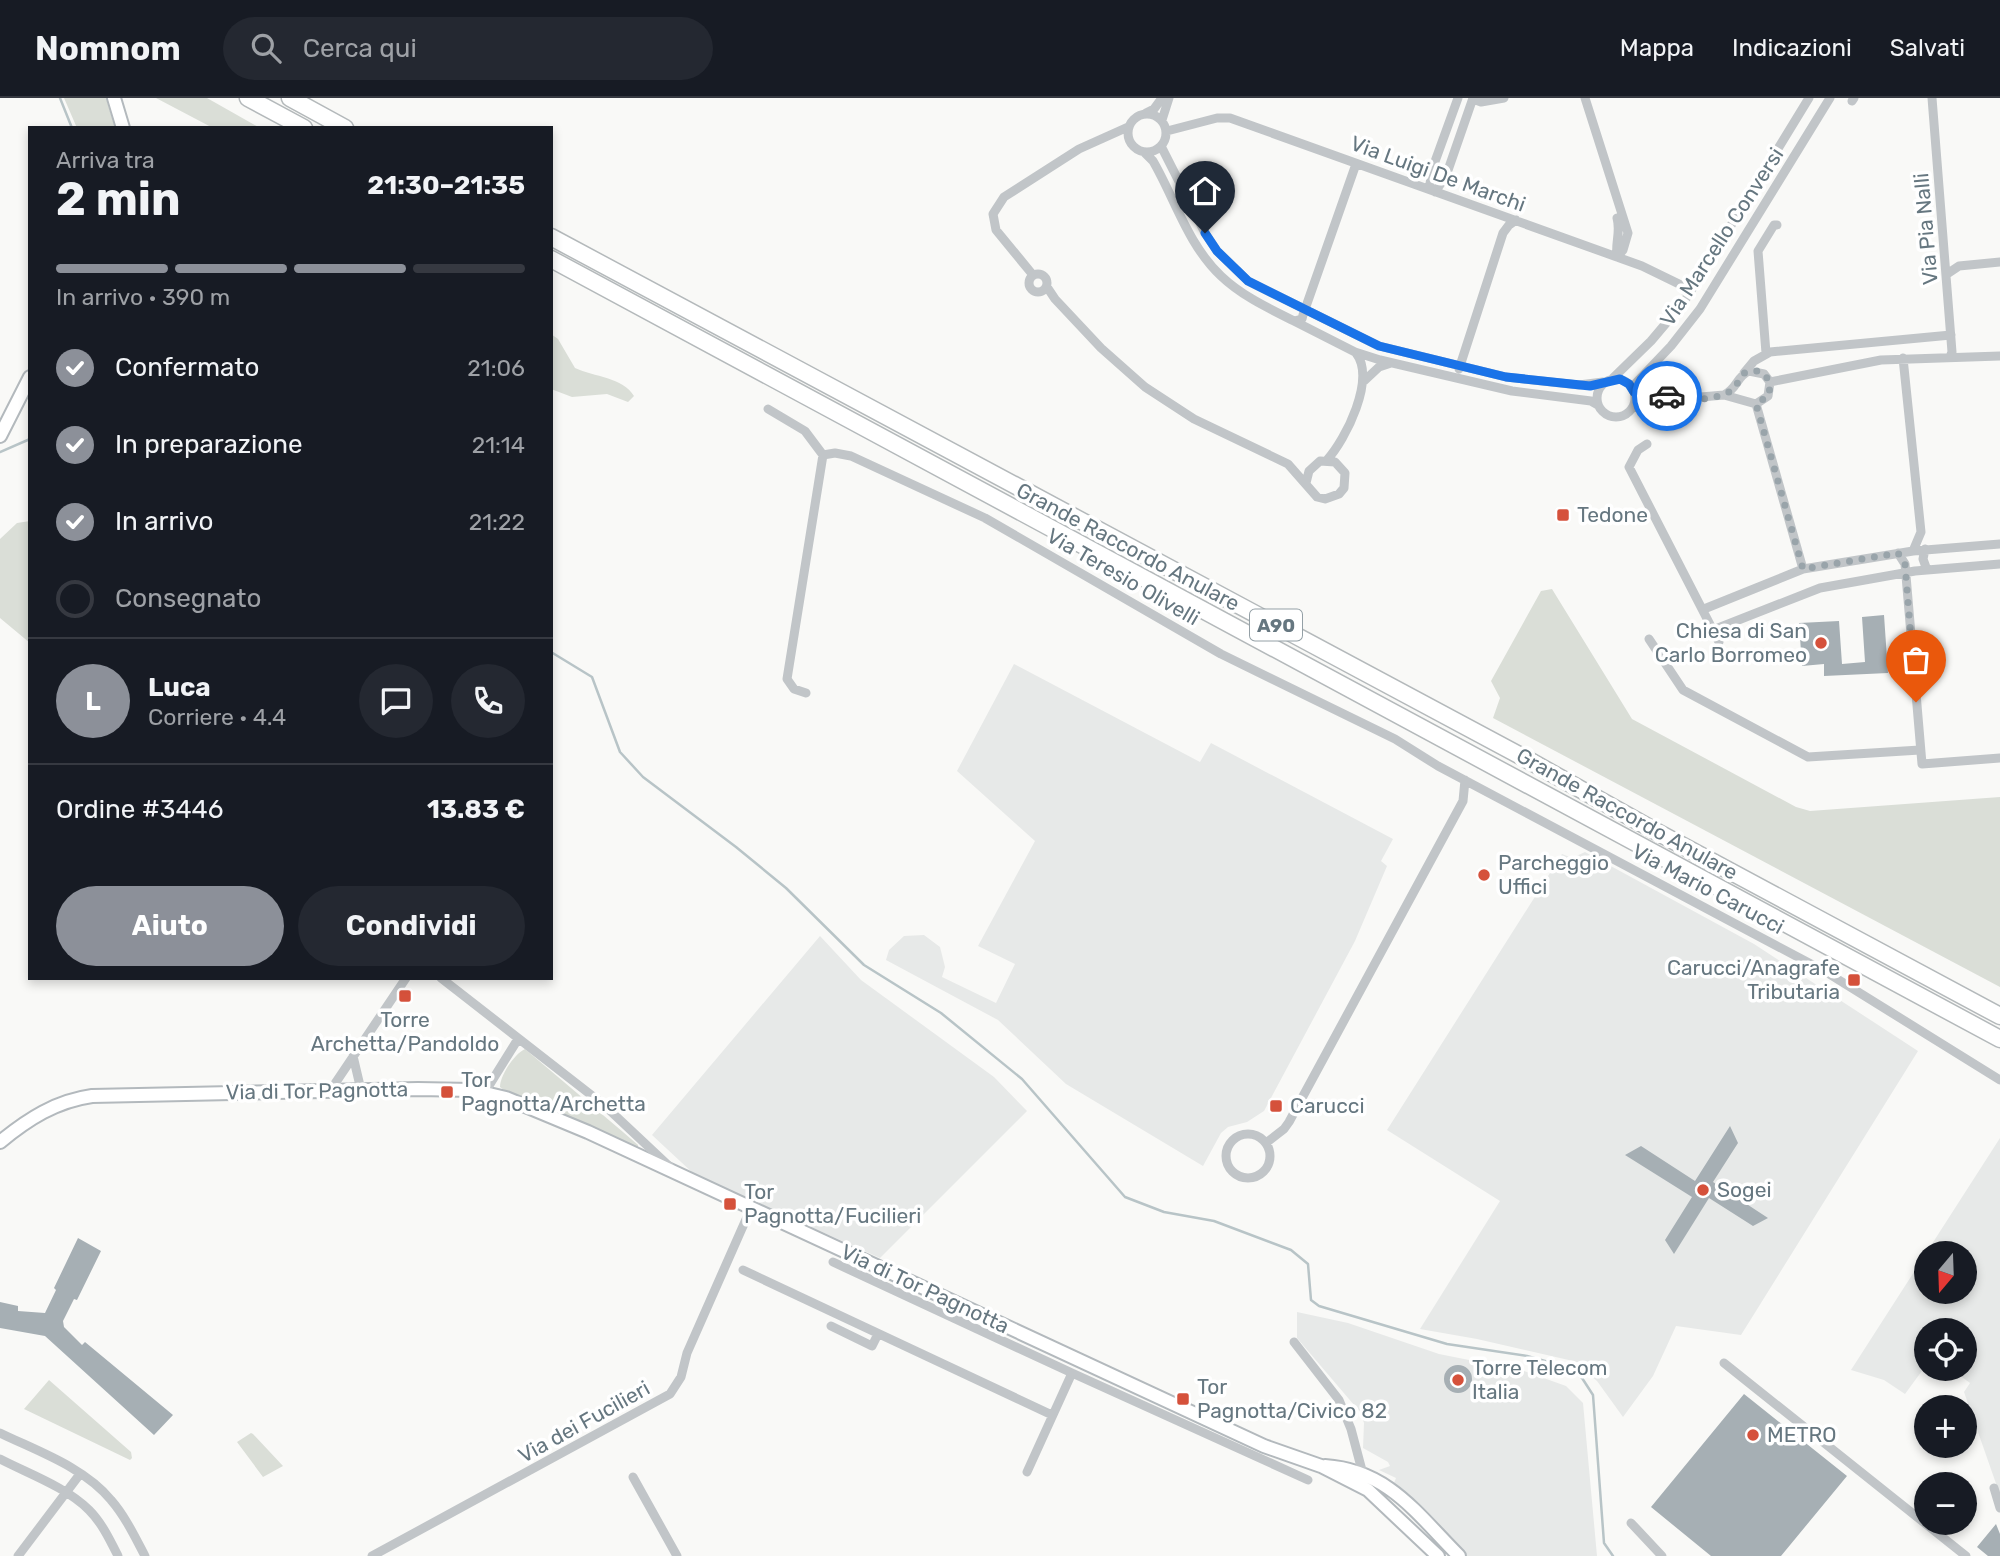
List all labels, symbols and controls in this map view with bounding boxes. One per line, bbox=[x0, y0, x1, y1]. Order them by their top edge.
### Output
search box bbox=[223, 17, 713, 80]
text: Nomnom bbox=[35, 29, 181, 68]
icon: search bbox=[247, 29, 285, 67]
text: Cerca qui bbox=[303, 33, 417, 64]
text: Mappa bbox=[1620, 34, 1694, 62]
text: Indicazioni bbox=[1732, 34, 1852, 62]
text: Salvati bbox=[1890, 34, 1965, 62]
street label: Via Luigi De Marchi bbox=[1347, 130, 1529, 217]
street label: Via Marcello Conversi bbox=[1655, 143, 1789, 331]
text: Arriva tra bbox=[56, 146, 155, 174]
pin bbox=[1175, 161, 1235, 233]
text: 21:30–21:35 bbox=[367, 170, 525, 201]
text: 2 min bbox=[56, 172, 181, 227]
icon: home bbox=[1186, 172, 1224, 210]
street label: Via Pia Nalli bbox=[1908, 172, 1943, 286]
text: In arrivo · 390 m bbox=[56, 283, 230, 311]
icon: check bbox=[56, 349, 94, 387]
text: Confermato bbox=[115, 352, 259, 383]
text: 21:06 bbox=[467, 354, 525, 382]
courier bbox=[1632, 361, 1702, 431]
icon: car bbox=[1648, 377, 1686, 415]
icon: check bbox=[56, 426, 94, 464]
text: In preparazione bbox=[115, 429, 303, 460]
text: 21:14 bbox=[472, 431, 525, 459]
street label: Grande Raccordo Anulare bbox=[1012, 477, 1244, 616]
place label: Tedone bbox=[1577, 502, 1648, 527]
icon: check bbox=[56, 503, 94, 541]
text: In arrivo bbox=[115, 506, 213, 537]
marker: Tedone bbox=[1555, 507, 1571, 523]
text: 21:22 bbox=[469, 508, 525, 536]
street label: Via Teresio Olivelli bbox=[1042, 523, 1204, 630]
text: Consegnato bbox=[115, 583, 261, 614]
road number: A90 bbox=[1250, 610, 1302, 640]
place label: Chiesa di San Carlo Borromeo bbox=[1655, 618, 1807, 667]
pin bbox=[1886, 630, 1946, 702]
marker: Chiesa di San Carlo Borromeo bbox=[1813, 635, 1829, 651]
icon: bag bbox=[1897, 641, 1935, 679]
button: chat bbox=[359, 664, 433, 738]
button: phone bbox=[451, 664, 525, 738]
text: Luca bbox=[148, 672, 211, 703]
text: L bbox=[85, 686, 101, 717]
text: Corriere · 4.4 bbox=[148, 703, 286, 731]
street label: Grande Raccordo Anulare bbox=[1512, 742, 1742, 885]
text: Ordine #3446 bbox=[56, 794, 223, 825]
text: 13.83 € bbox=[427, 794, 525, 825]
street label: Via Mario Carucci bbox=[1628, 838, 1788, 939]
place label: Parcheggio Uffici bbox=[1498, 850, 1609, 899]
marker: Parcheggio Uffici bbox=[1476, 867, 1492, 883]
button: Aiuto bbox=[56, 886, 284, 966]
button: Condividi bbox=[298, 886, 525, 966]
place label: Carucci/Anagrafe Tributaria bbox=[1667, 955, 1840, 1004]
marker: Carucci/Anagrafe Tributaria bbox=[1846, 972, 1862, 988]
marker: Torre Archetta/Pandoldo bbox=[397, 988, 413, 1004]
place label: Torre Archetta/Pandoldo bbox=[311, 1007, 499, 1056]
place label: Tor Pagnotta/Archetta bbox=[461, 1067, 646, 1116]
street label: Via di Tor Pagnotta bbox=[225, 1076, 409, 1105]
marker: Tor Pagnotta/Archetta bbox=[439, 1084, 455, 1100]
place label: Carucci bbox=[1290, 1093, 1364, 1118]
marker: Carucci bbox=[1268, 1098, 1284, 1114]
place label: Sogei bbox=[1717, 1177, 1772, 1202]
place label: Tor Pagnotta/Fucilieri bbox=[744, 1179, 921, 1228]
marker: Sogei bbox=[1695, 1182, 1711, 1198]
marker: Tor Pagnotta/Fucilieri bbox=[722, 1196, 738, 1212]
street label: Via di Tor Pagnotta bbox=[837, 1239, 1013, 1338]
north arrow bbox=[1914, 1241, 1978, 1304]
map controls bbox=[1914, 1241, 1977, 1535]
button: locate bbox=[1914, 1318, 1977, 1381]
place label: Torre Telecom Italia bbox=[1472, 1355, 1607, 1404]
marker: Torre Telecom Italia bbox=[1450, 1372, 1466, 1388]
place label: Tor Pagnotta/Civico 82 bbox=[1197, 1374, 1387, 1423]
street label: Via dei Fucilieri bbox=[514, 1375, 654, 1468]
marker: Tor Pagnotta/Civico 82 bbox=[1175, 1391, 1191, 1407]
button: + bbox=[1914, 1395, 1977, 1458]
place label: METRO bbox=[1767, 1422, 1837, 1447]
marker: METRO bbox=[1745, 1427, 1761, 1443]
button: − bbox=[1914, 1472, 1977, 1535]

